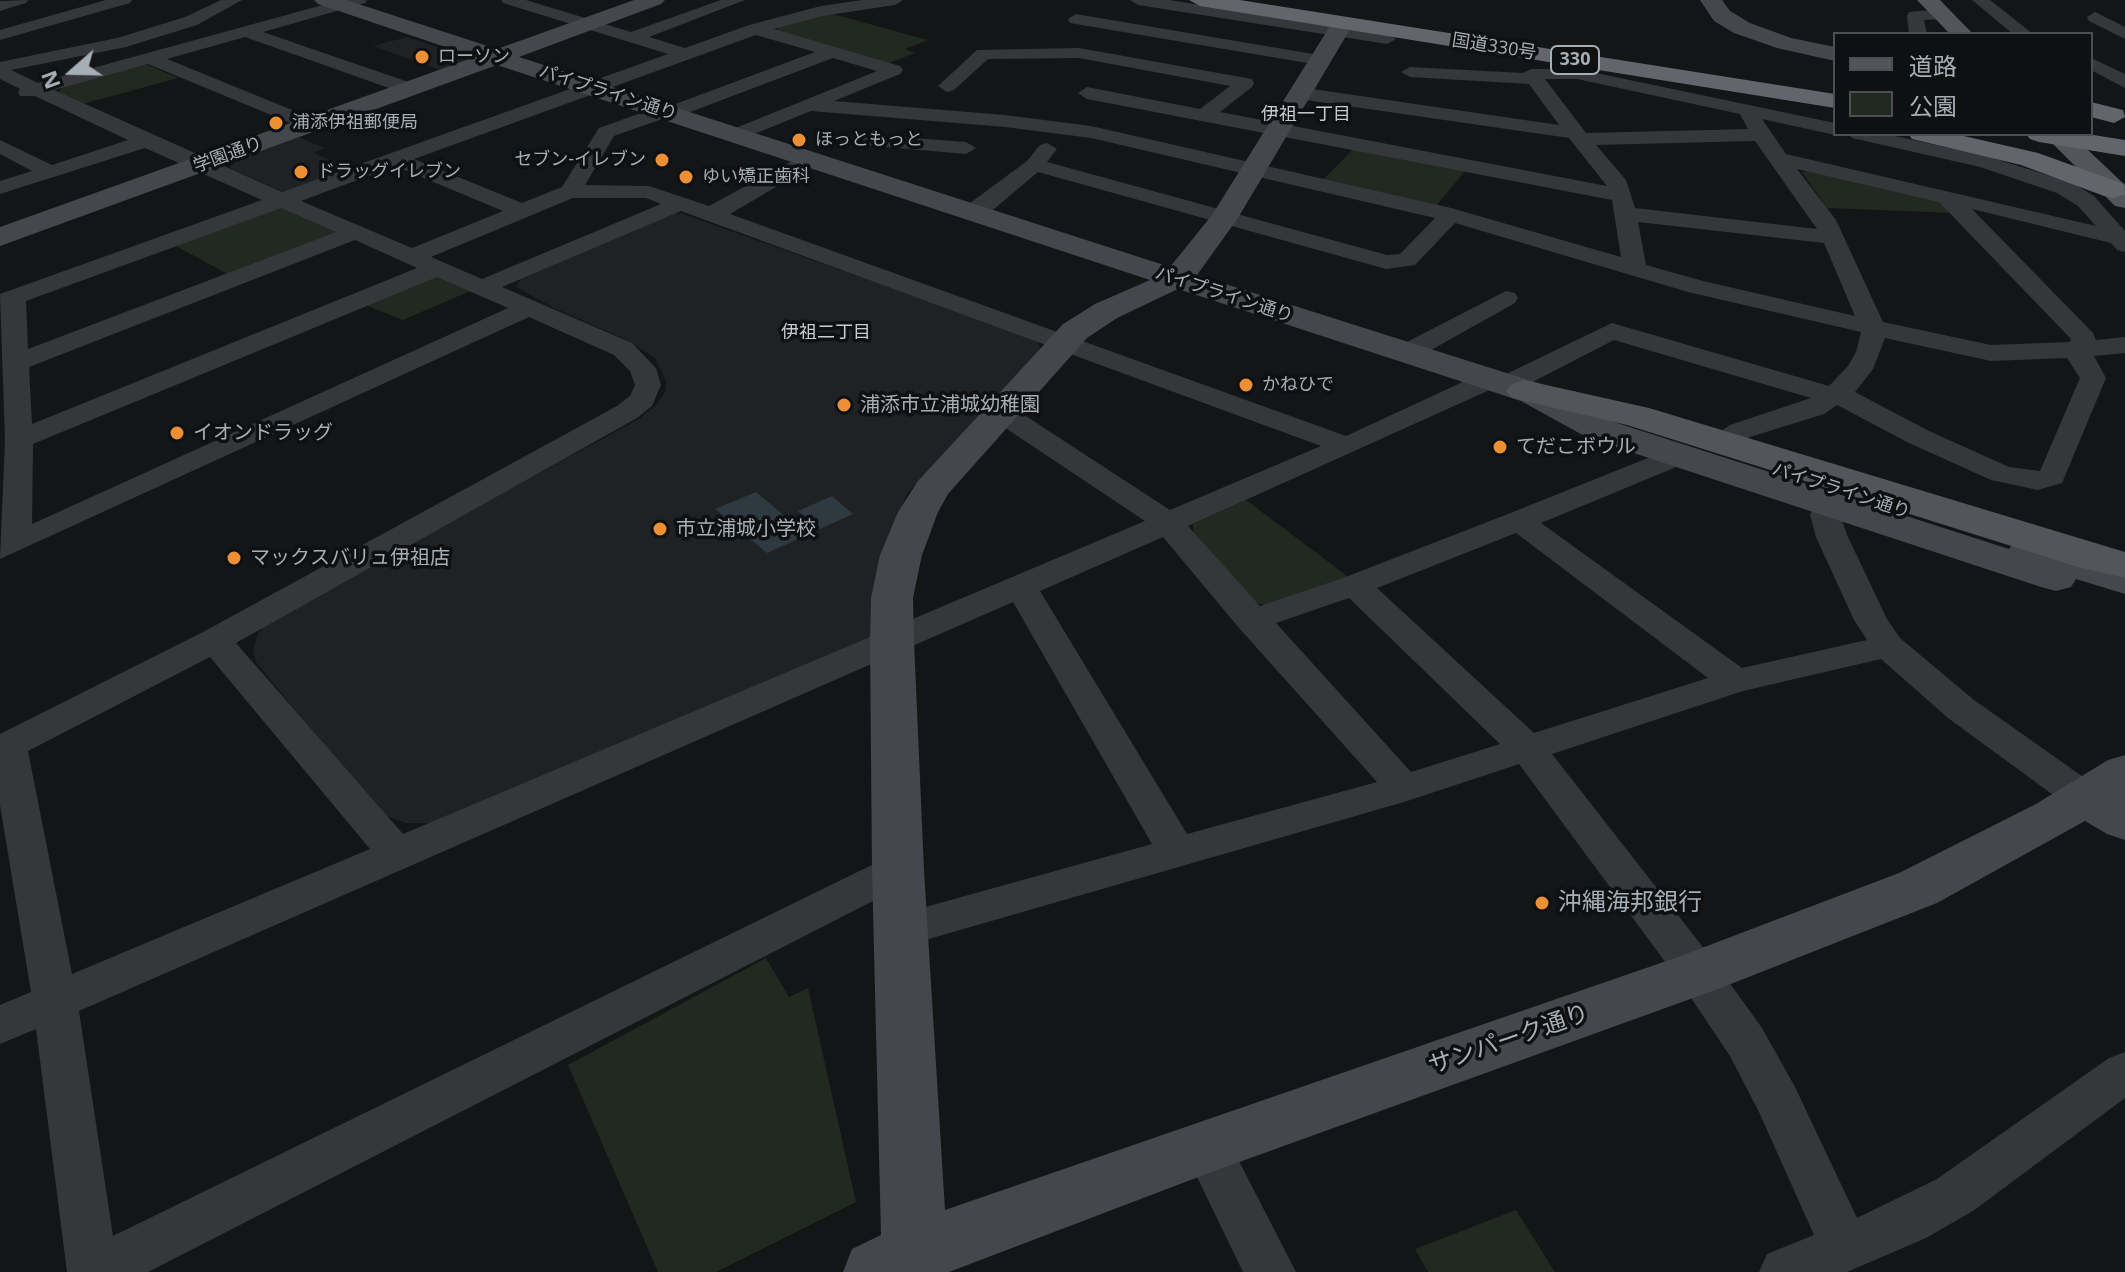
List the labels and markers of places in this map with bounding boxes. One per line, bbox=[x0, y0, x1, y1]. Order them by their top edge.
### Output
place label: ローソン bbox=[438, 46, 510, 68]
marker: ローソン bbox=[413, 48, 431, 66]
place label: 浦添伊祖郵便局 bbox=[292, 112, 418, 134]
marker: 浦添伊祖郵便局 bbox=[267, 114, 285, 132]
place label: ほっともっと bbox=[815, 129, 923, 151]
marker: ほっともっと bbox=[790, 131, 808, 149]
place label: セブン-イレブン bbox=[514, 149, 646, 171]
marker: セブン-イレブン bbox=[653, 151, 671, 169]
place label: ドラッグイレブン bbox=[317, 161, 461, 183]
marker: ドラッグイレブン bbox=[292, 163, 310, 181]
place label: ゆい矯正歯科 bbox=[702, 166, 810, 188]
marker: ゆい矯正歯科 bbox=[677, 168, 695, 186]
place label: かねひで bbox=[1262, 374, 1334, 396]
marker: かねひで bbox=[1237, 376, 1255, 394]
place label: 浦添市立浦城幼稚園 bbox=[860, 393, 1040, 417]
marker: 浦添市立浦城幼稚園 bbox=[835, 396, 853, 414]
place label: イオンドラッグ bbox=[193, 421, 333, 445]
marker: イオンドラッグ bbox=[168, 424, 186, 442]
place label: てだこボウル bbox=[1516, 435, 1636, 459]
marker: てだこボウル bbox=[1491, 438, 1509, 456]
place label: 市立浦城小学校 bbox=[676, 517, 816, 541]
marker: 市立浦城小学校 bbox=[651, 520, 669, 538]
place label: マックスバリュ伊祖店 bbox=[250, 546, 450, 570]
marker: マックスバリュ伊祖店 bbox=[225, 549, 243, 567]
place label: 沖縄海邦銀行 bbox=[1558, 889, 1702, 917]
marker: 沖縄海邦銀行 bbox=[1533, 894, 1551, 912]

